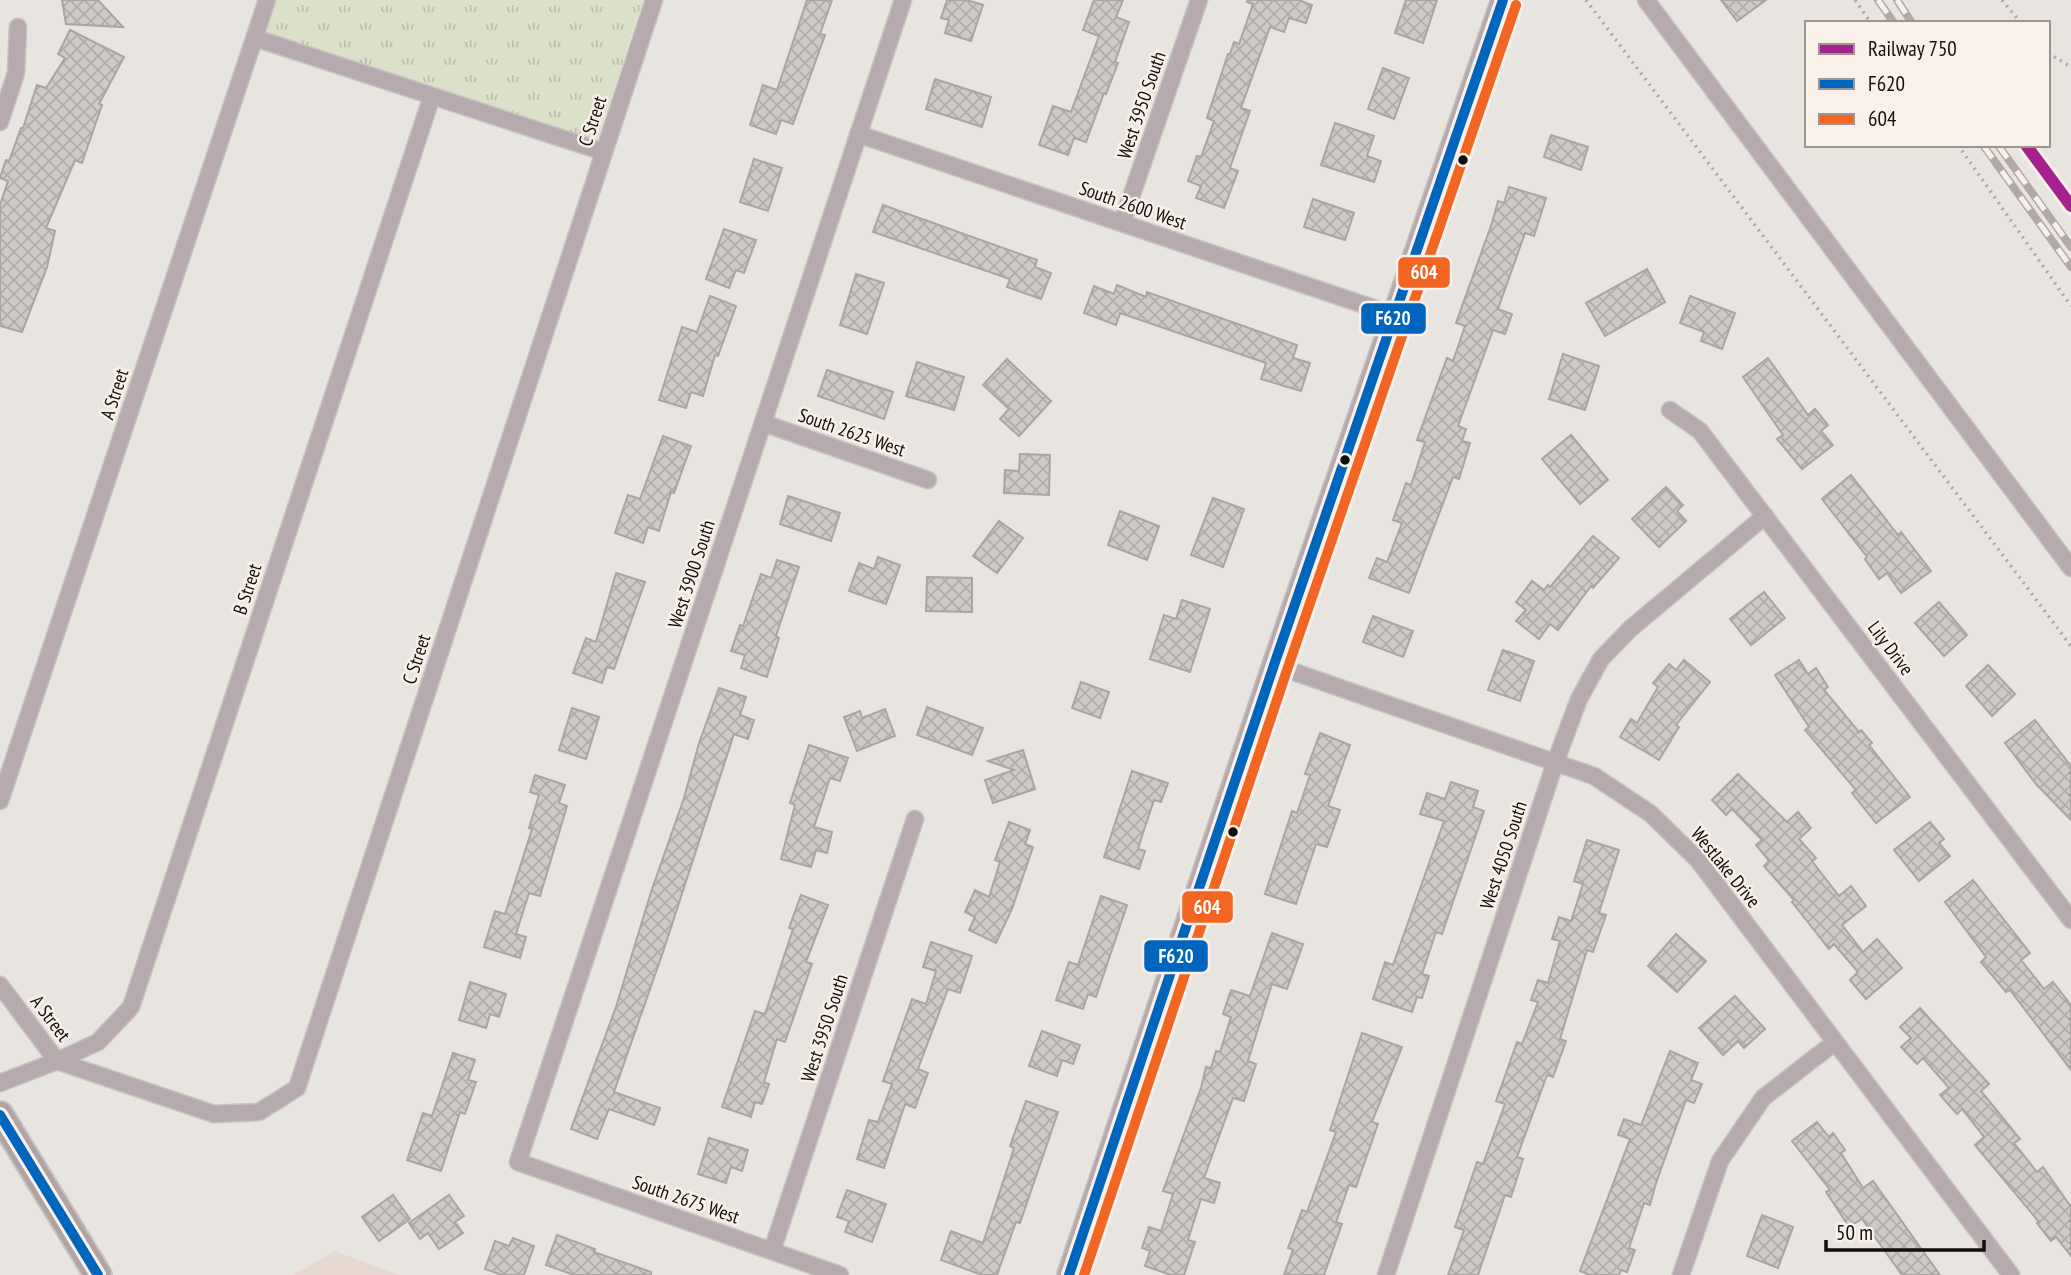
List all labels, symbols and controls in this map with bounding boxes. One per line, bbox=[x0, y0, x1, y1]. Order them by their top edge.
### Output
legend bbox=[1805, 21, 2050, 147]
text: Railway 750 bbox=[1868, 35, 1957, 62]
street label: West 3950 South bbox=[1111, 48, 1171, 162]
text: F620 bbox=[1868, 70, 1905, 97]
street label: C Street bbox=[573, 92, 612, 149]
text: 604 bbox=[1868, 105, 1897, 132]
unlabelled marker bbox=[1456, 153, 1470, 167]
street label: South 2600 West bbox=[1076, 175, 1190, 235]
line badge: 604 bbox=[1397, 256, 1451, 289]
text: 604 bbox=[1410, 260, 1438, 284]
line badge: F620 bbox=[1360, 302, 1427, 335]
text: F620 bbox=[1375, 306, 1411, 330]
street label: A Street bbox=[95, 365, 134, 422]
street label: South 2625 West bbox=[795, 402, 909, 462]
unlabelled marker bbox=[1338, 453, 1352, 467]
street label: West 3900 South bbox=[662, 517, 720, 631]
street label: B Street bbox=[228, 560, 267, 618]
street label: Lily Drive bbox=[1863, 616, 1919, 680]
street label: C Street bbox=[397, 630, 436, 687]
street label: West 4050 South bbox=[1474, 798, 1532, 912]
street label: Westlake Drive bbox=[1686, 822, 1766, 912]
unlabelled marker bbox=[1226, 825, 1240, 839]
line badge: 604 bbox=[1181, 890, 1234, 924]
text: 604 bbox=[1193, 895, 1221, 919]
line badge: F620 bbox=[1143, 939, 1209, 973]
text: F620 bbox=[1158, 944, 1194, 968]
street label: West 3950 South bbox=[795, 971, 853, 1085]
street label: A Street bbox=[26, 990, 77, 1046]
street label: South 2675 West bbox=[629, 1169, 743, 1229]
scale bar bbox=[1826, 1208, 1983, 1252]
text: 50 m bbox=[1836, 1219, 1873, 1246]

